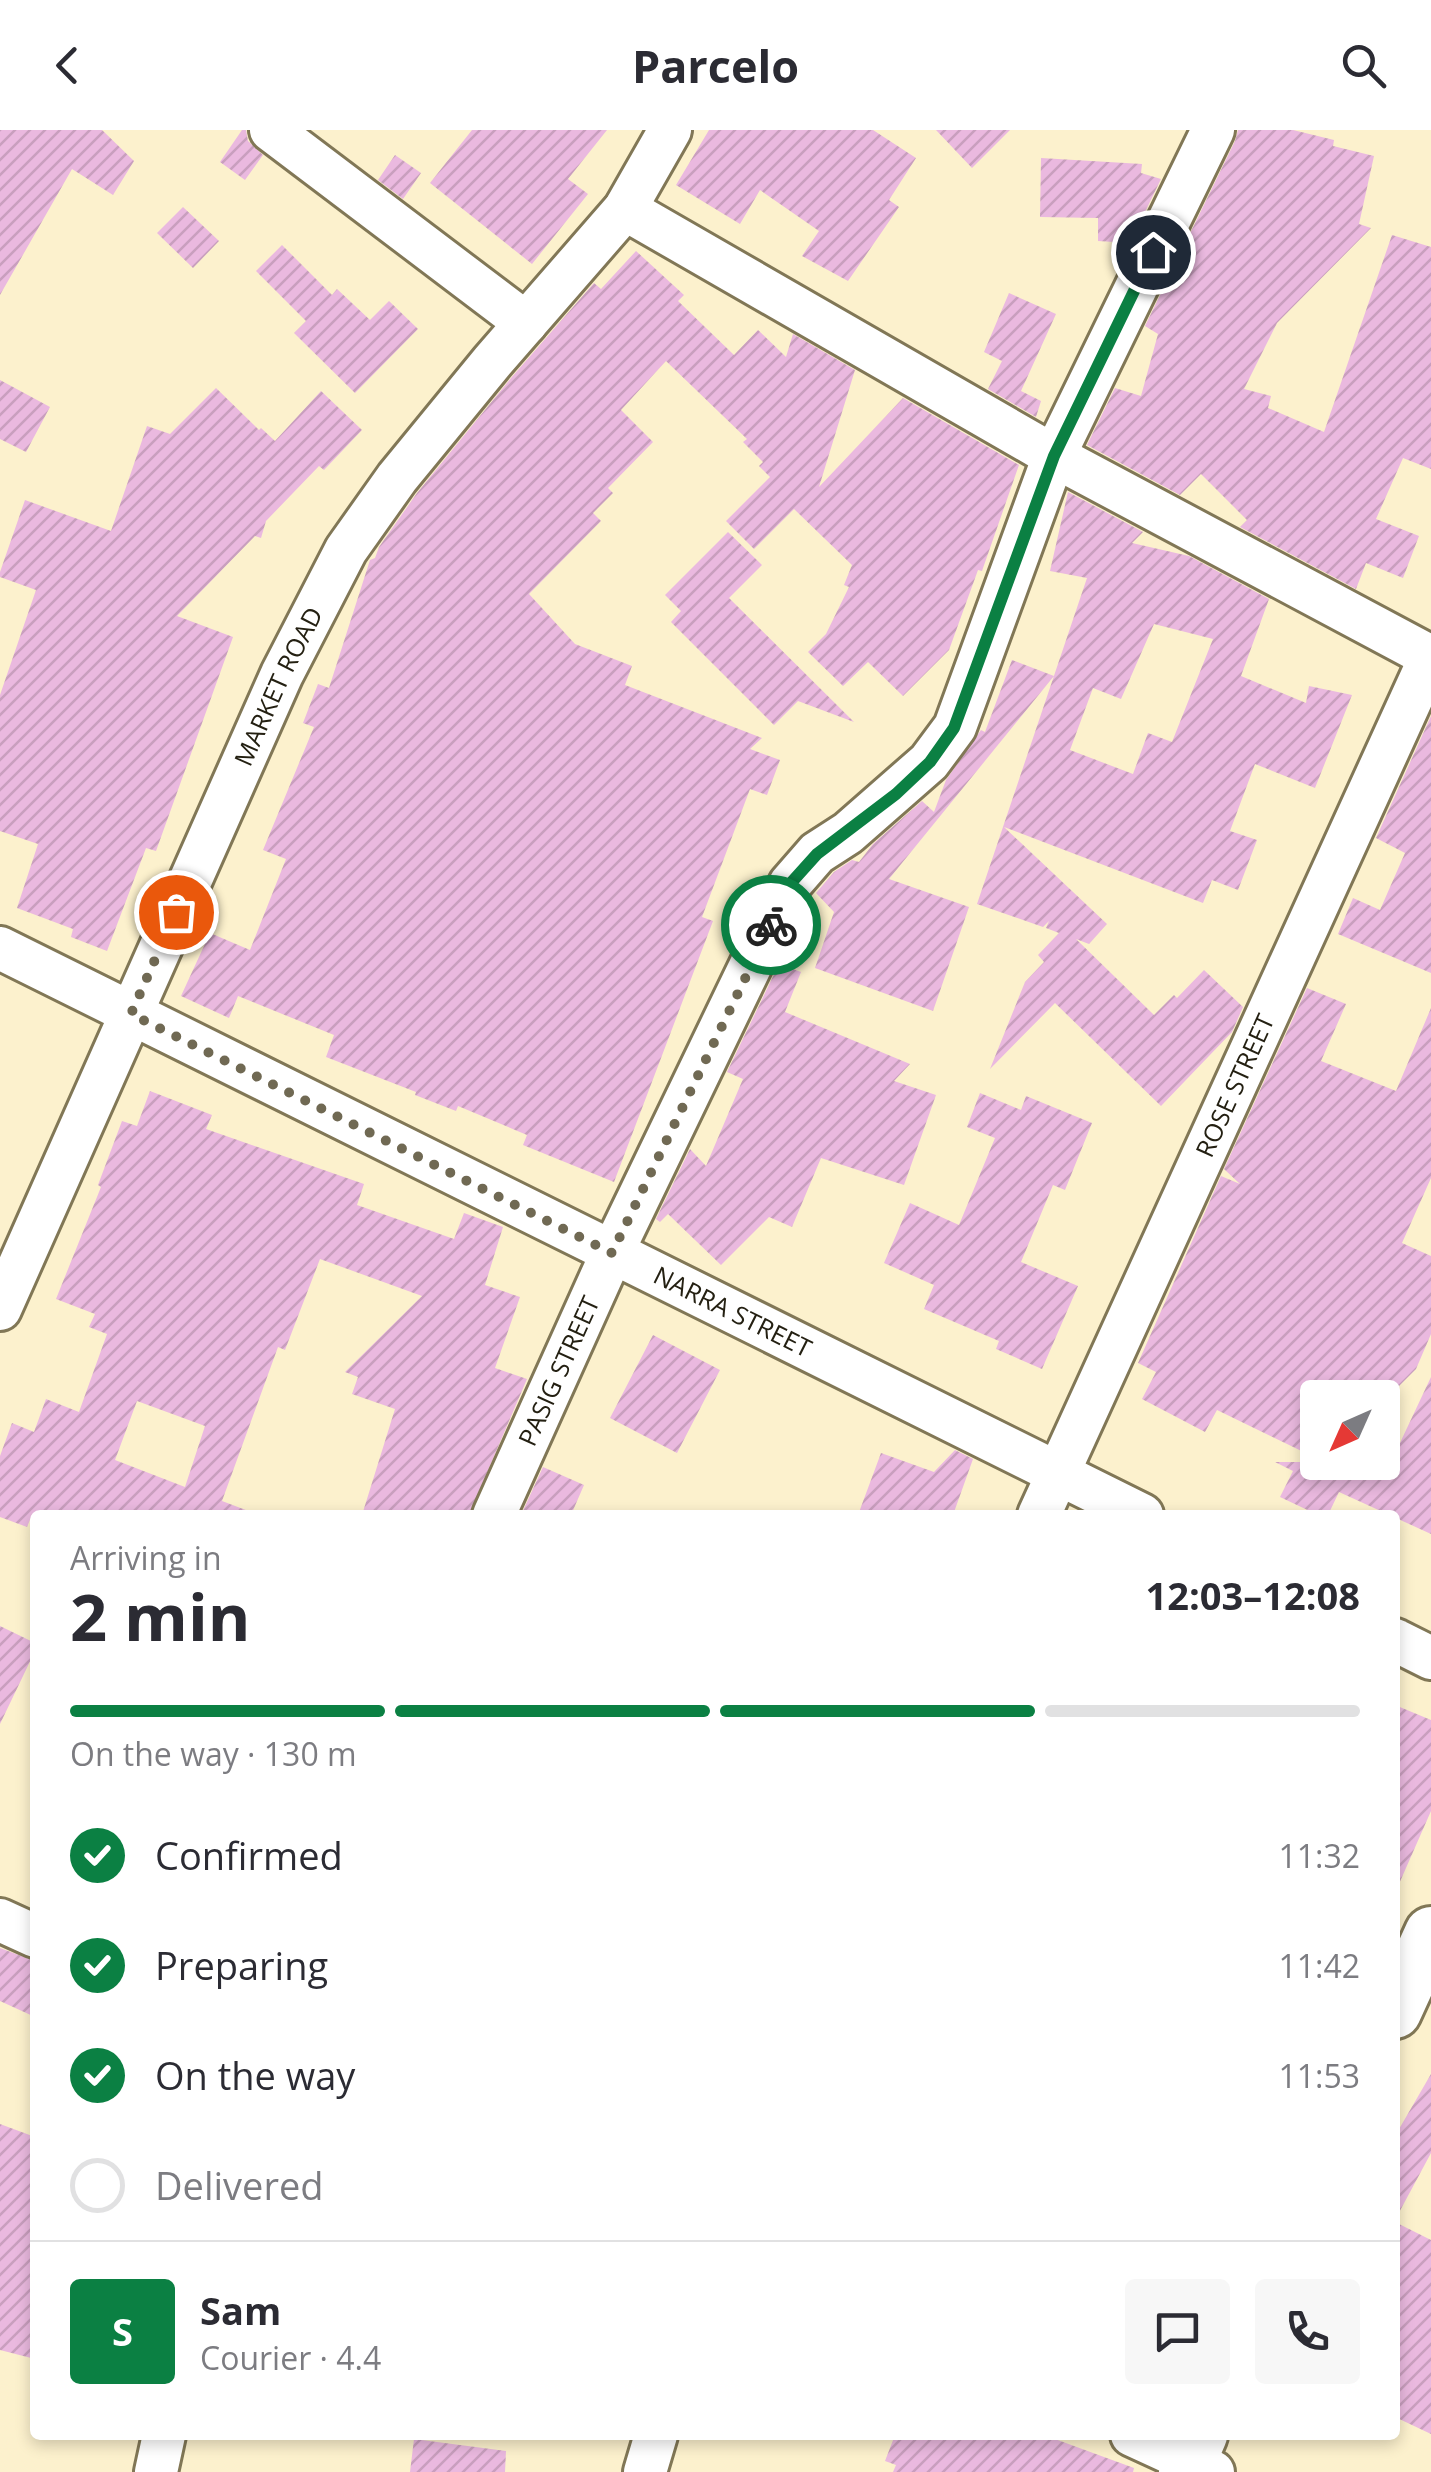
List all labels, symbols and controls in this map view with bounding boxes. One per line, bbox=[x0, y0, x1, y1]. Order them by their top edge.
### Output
text: Parcelo bbox=[632, 35, 799, 96]
icon: back bbox=[40, 38, 95, 93]
icon: search bbox=[1336, 38, 1391, 93]
pin bbox=[1111, 210, 1196, 295]
icon: home bbox=[1126, 225, 1181, 280]
street label: MARKET ROAD bbox=[225, 601, 330, 771]
pin bbox=[134, 870, 219, 955]
courier bbox=[721, 875, 821, 975]
icon: bag bbox=[149, 885, 204, 940]
icon: bike bbox=[744, 898, 799, 953]
street label: ROSE STREET bbox=[1187, 1008, 1281, 1162]
street label: NARRA STREET bbox=[648, 1257, 818, 1365]
street label: PASIG STREET bbox=[509, 1290, 607, 1451]
north arrow bbox=[1300, 1380, 1400, 1480]
map controls bbox=[1300, 1380, 1400, 1480]
text: Arriving in bbox=[70, 1536, 222, 1579]
text: 12:03–12:08 bbox=[1146, 1569, 1360, 1621]
text: 2 min bbox=[70, 1572, 250, 1660]
text: On the way · 130 m bbox=[70, 1732, 357, 1775]
icon: check bbox=[70, 1828, 125, 1883]
text: Confirmed bbox=[155, 1829, 343, 1881]
text: 11:32 bbox=[1278, 1834, 1360, 1877]
icon: check bbox=[70, 1938, 125, 1993]
text: Preparing bbox=[155, 1939, 328, 1991]
text: 11:42 bbox=[1278, 1944, 1360, 1987]
icon: check bbox=[70, 2048, 125, 2103]
text: On the way bbox=[155, 2049, 355, 2101]
text: 11:53 bbox=[1278, 2054, 1360, 2097]
text: Delivered bbox=[155, 2159, 324, 2211]
button: chat bbox=[1125, 2279, 1230, 2384]
button: phone bbox=[1255, 2279, 1360, 2384]
text: Sam bbox=[200, 2284, 281, 2336]
text: S bbox=[112, 2305, 133, 2357]
text: Courier · 4.4 bbox=[200, 2336, 381, 2379]

